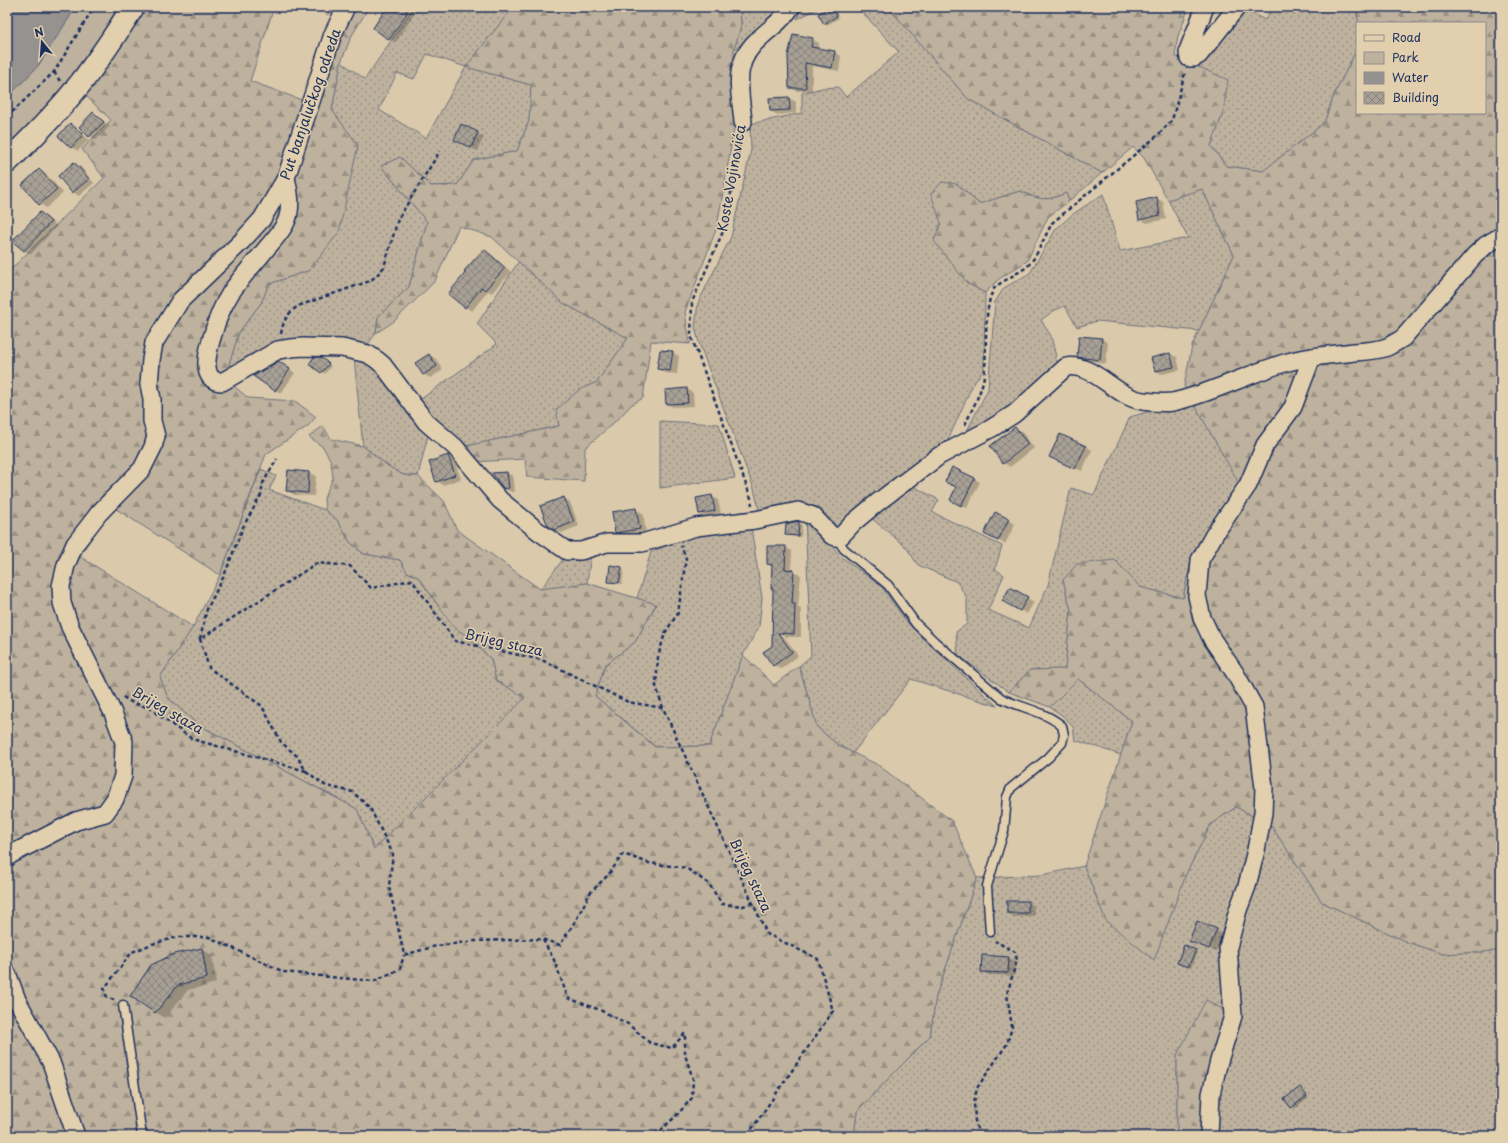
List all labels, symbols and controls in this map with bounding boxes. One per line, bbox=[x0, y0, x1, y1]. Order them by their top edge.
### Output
north arrow bbox=[22, 22, 62, 62]
text: N bbox=[32, 22, 46, 41]
legend bbox=[1356, 22, 1486, 114]
street label: Put banjalučkog odreda bbox=[274, 25, 346, 183]
text: Road bbox=[1392, 28, 1421, 46]
text: Park bbox=[1392, 48, 1419, 66]
text: Water bbox=[1392, 68, 1429, 86]
text: Building bbox=[1392, 88, 1439, 106]
street label: Koste Vojinovića bbox=[711, 123, 751, 233]
street label: Brijeg staza bbox=[463, 623, 545, 661]
street label: Brijeg staza bbox=[128, 681, 208, 739]
street label: Brijeg staza bbox=[725, 834, 777, 916]

